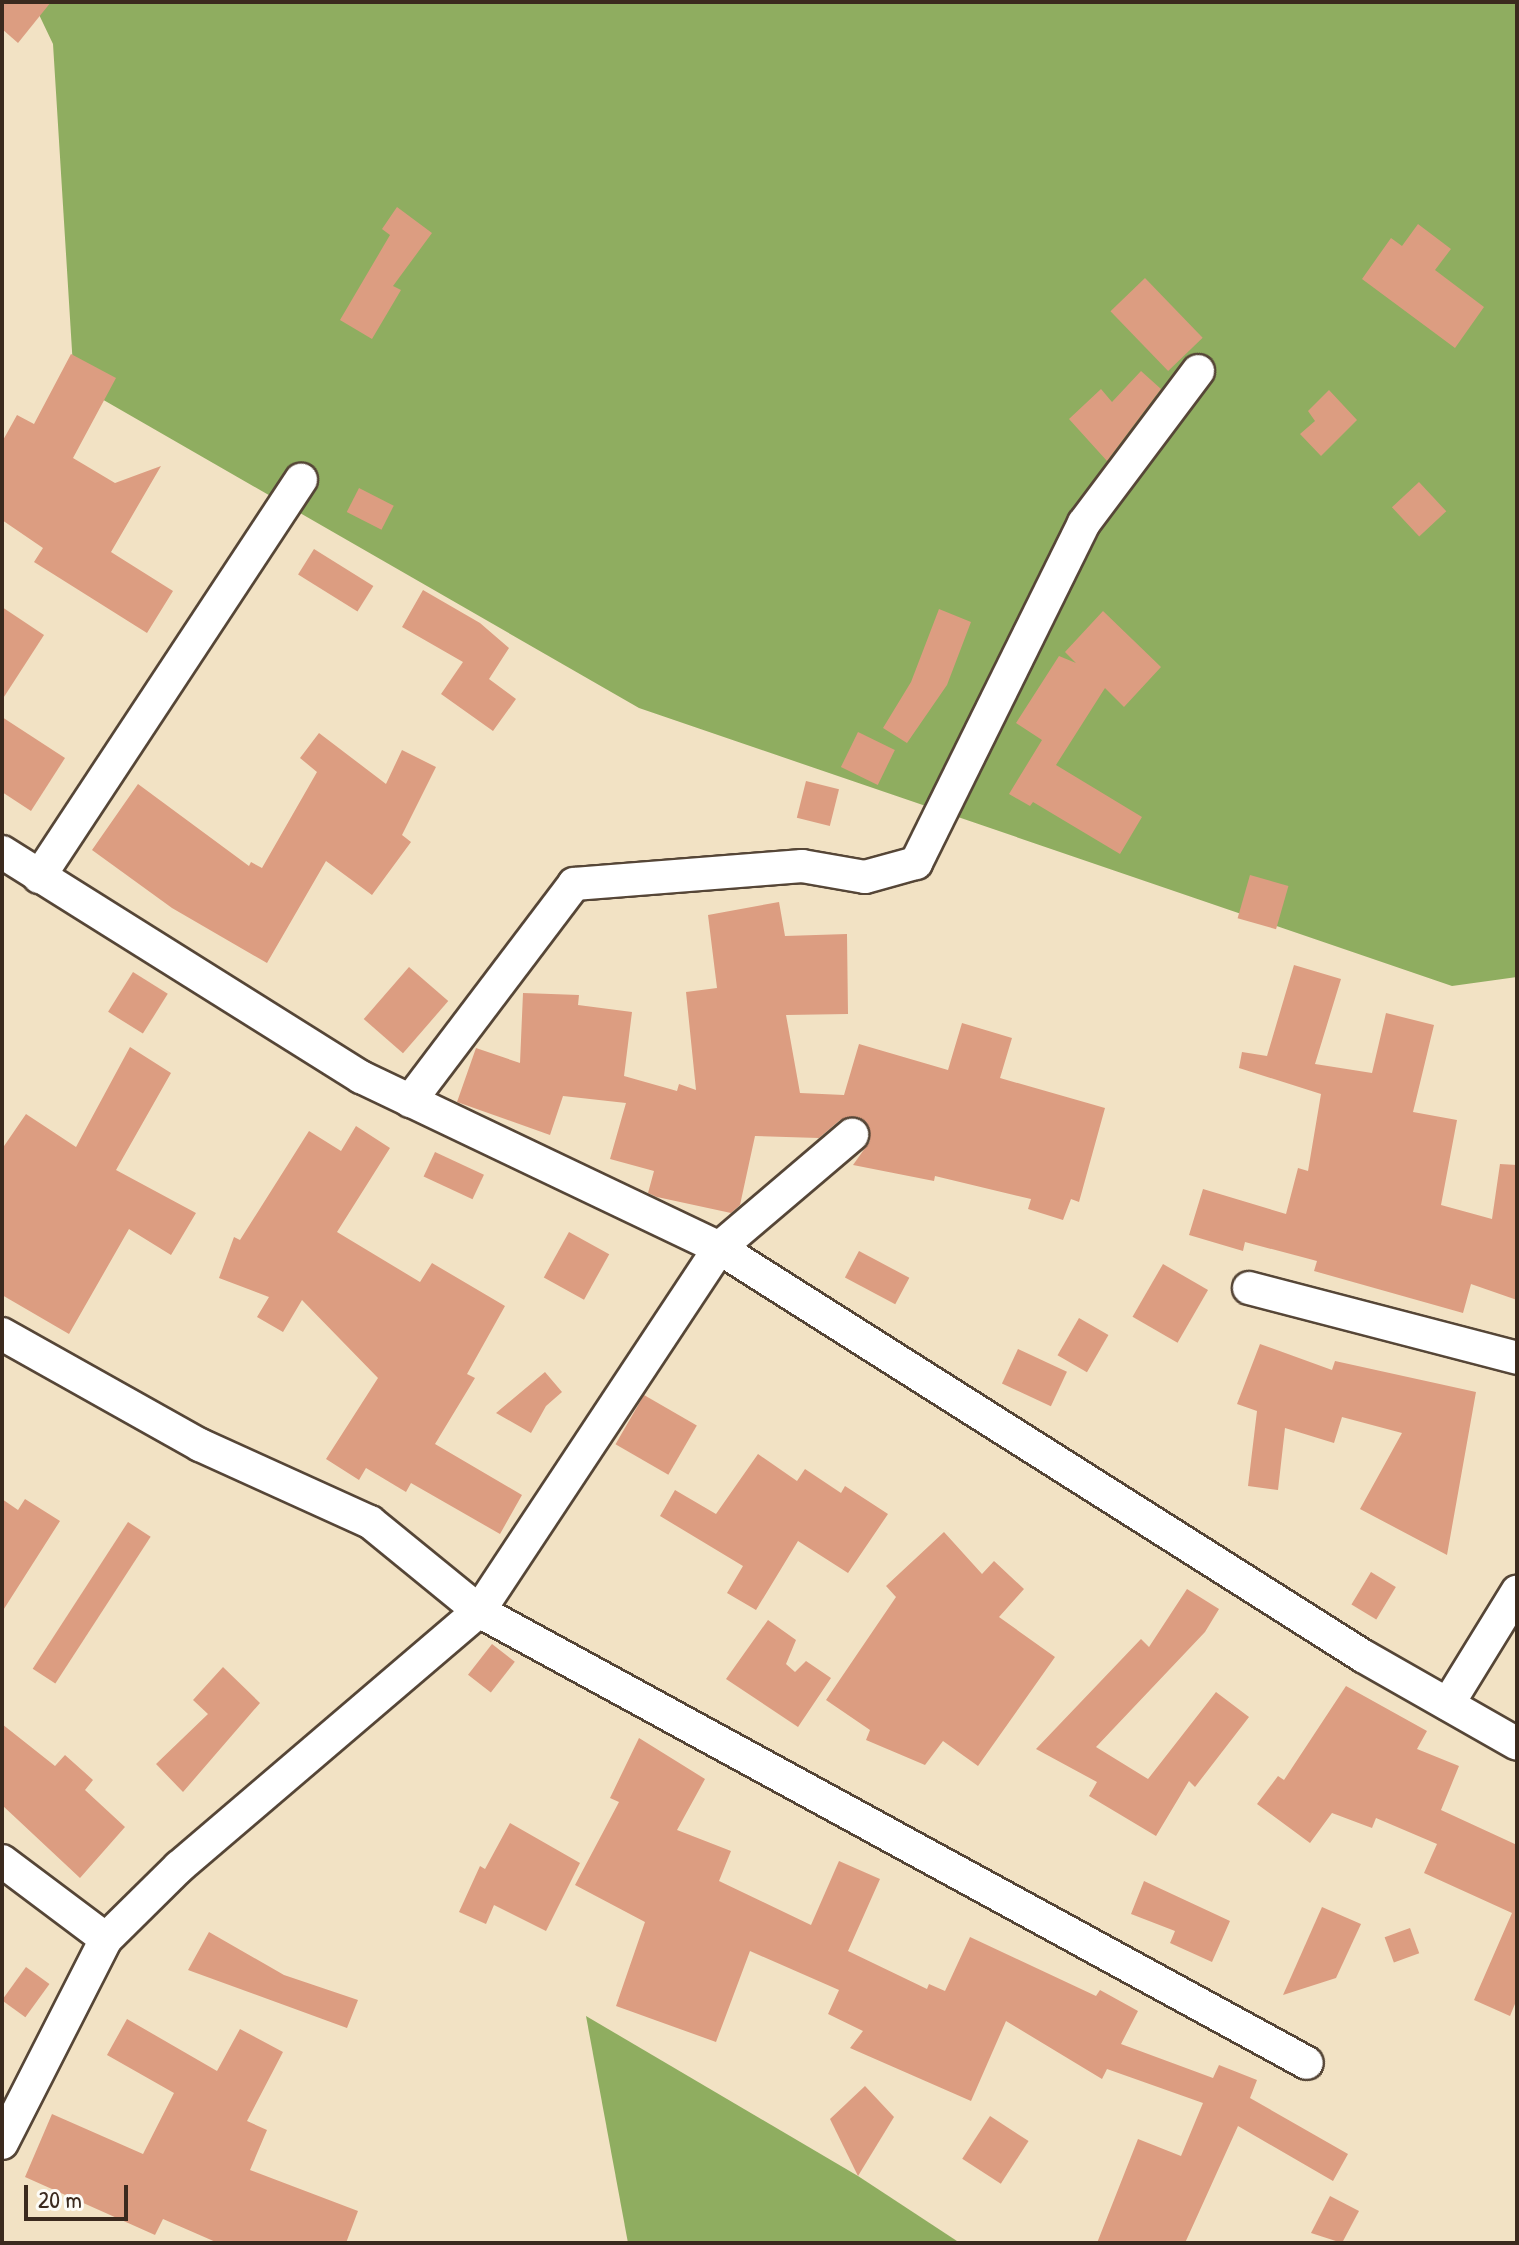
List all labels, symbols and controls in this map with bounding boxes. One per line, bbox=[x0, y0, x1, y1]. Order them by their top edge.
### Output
scale bar bbox=[28, 2169, 132, 2219]
text: 20 m bbox=[38, 2183, 82, 2215]

